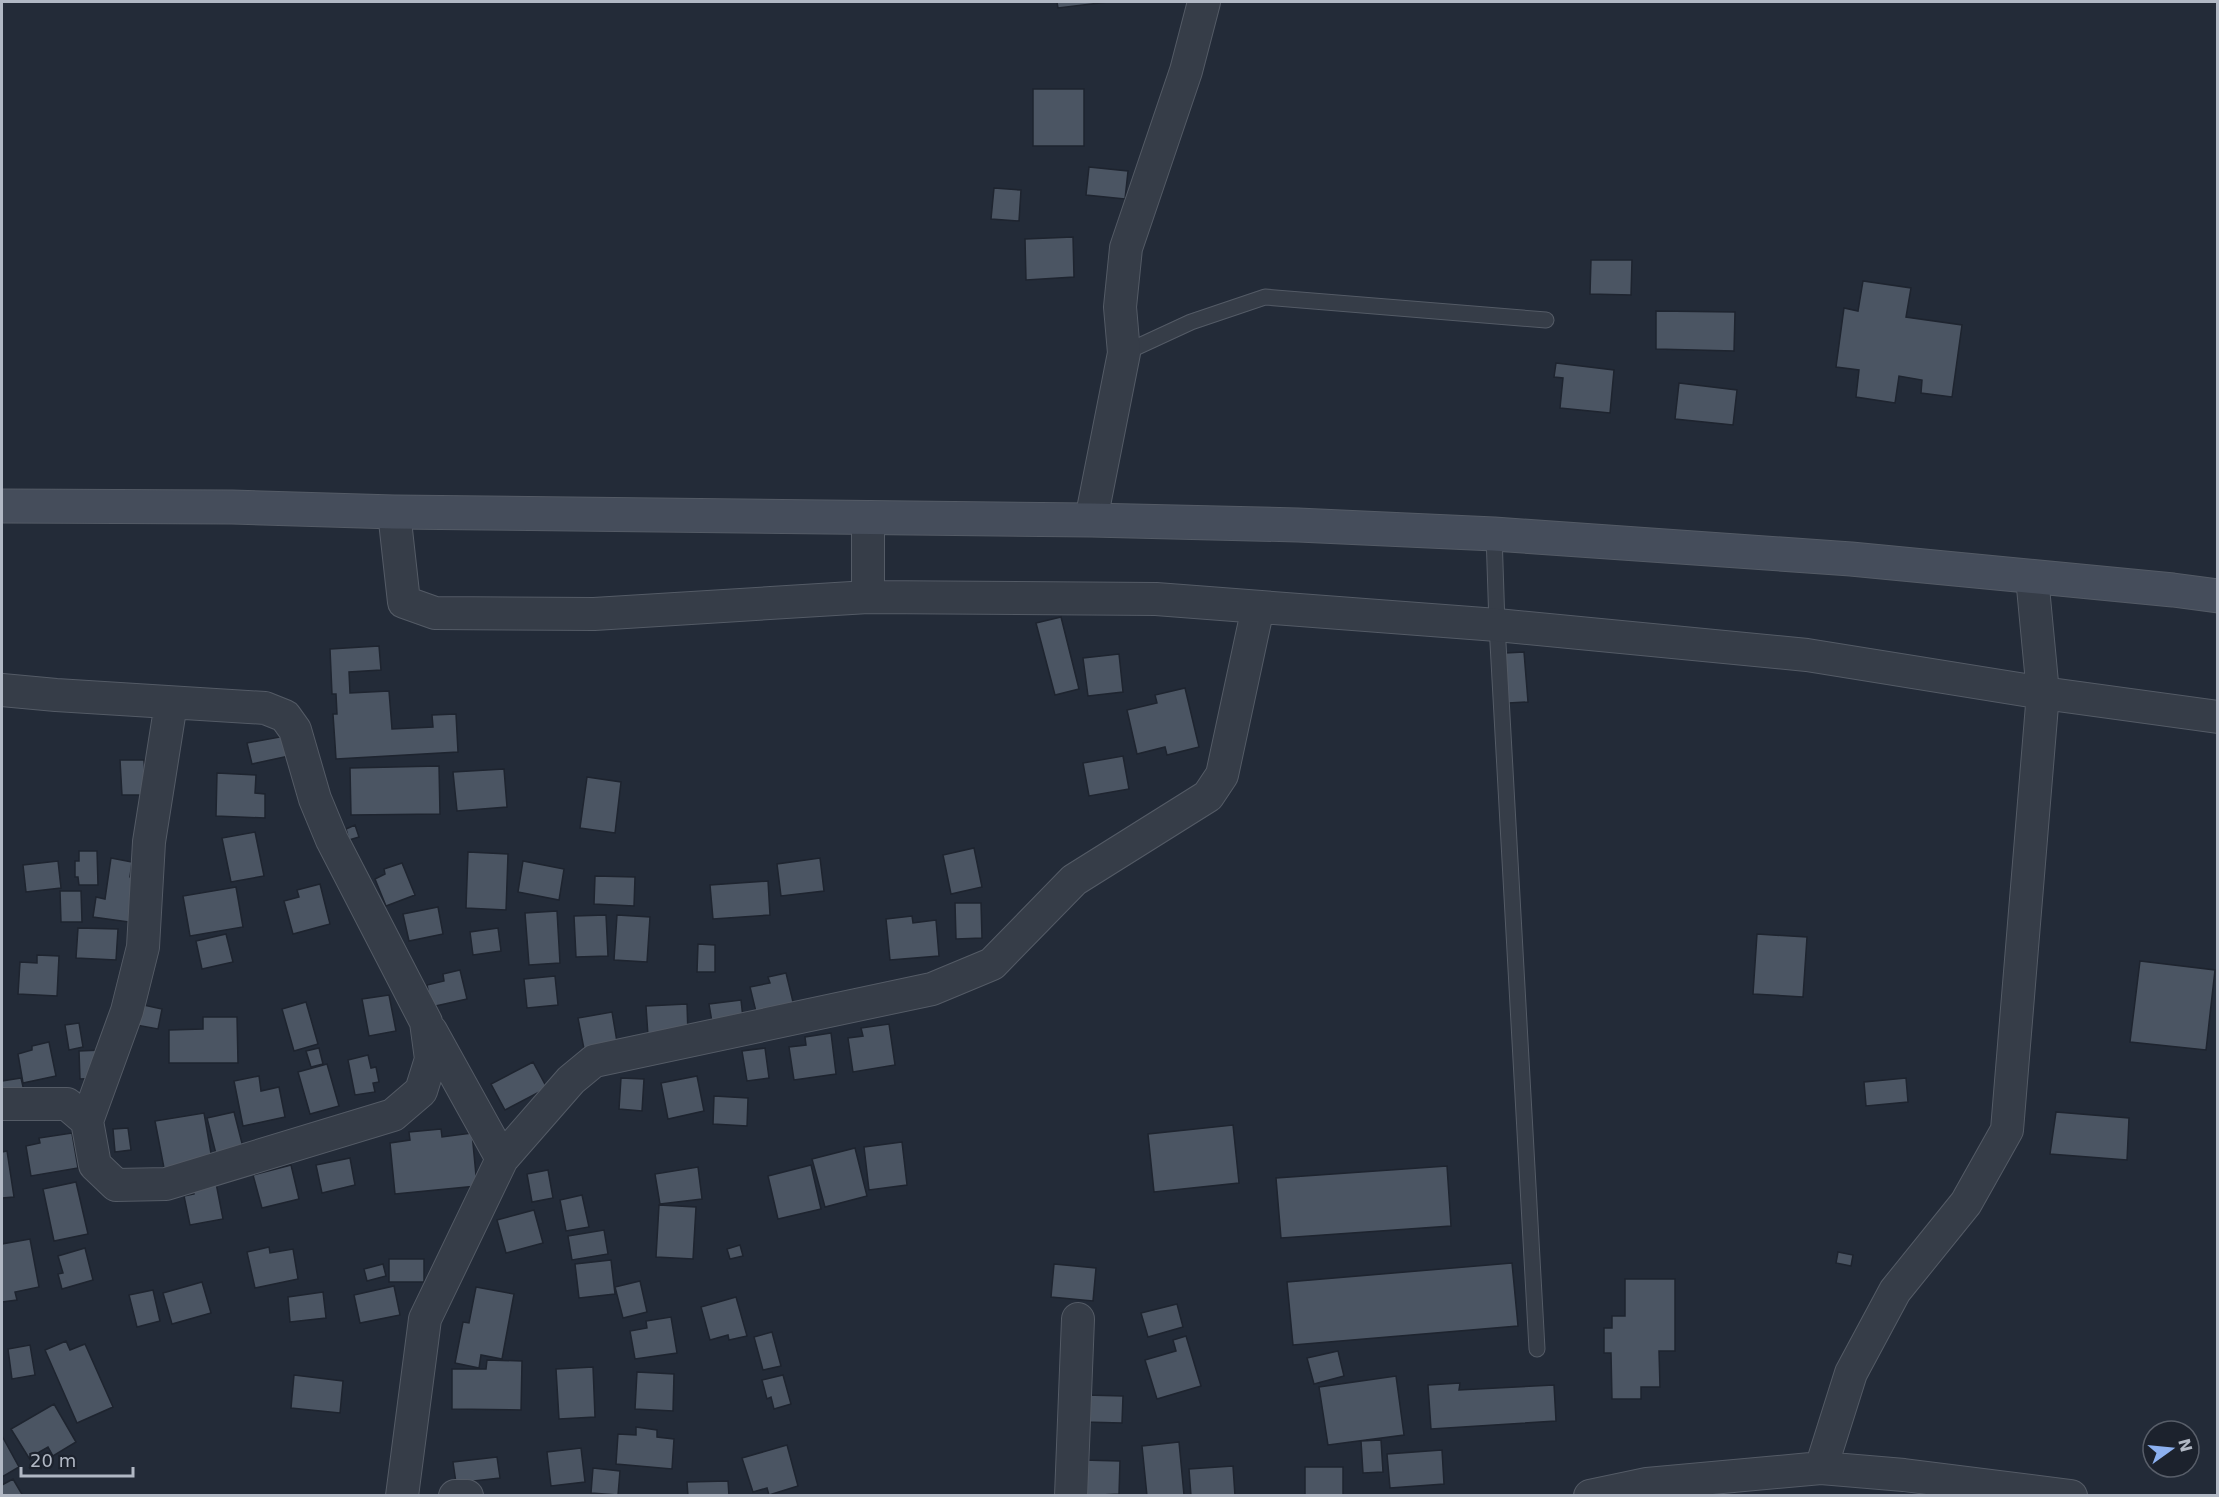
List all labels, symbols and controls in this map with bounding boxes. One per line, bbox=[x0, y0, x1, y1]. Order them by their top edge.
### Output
north arrow bbox=[2141, 1419, 2201, 1479]
text: N bbox=[2174, 1436, 2196, 1454]
scale bar bbox=[21, 1440, 134, 1478]
text: 20 m bbox=[30, 1450, 76, 1471]

